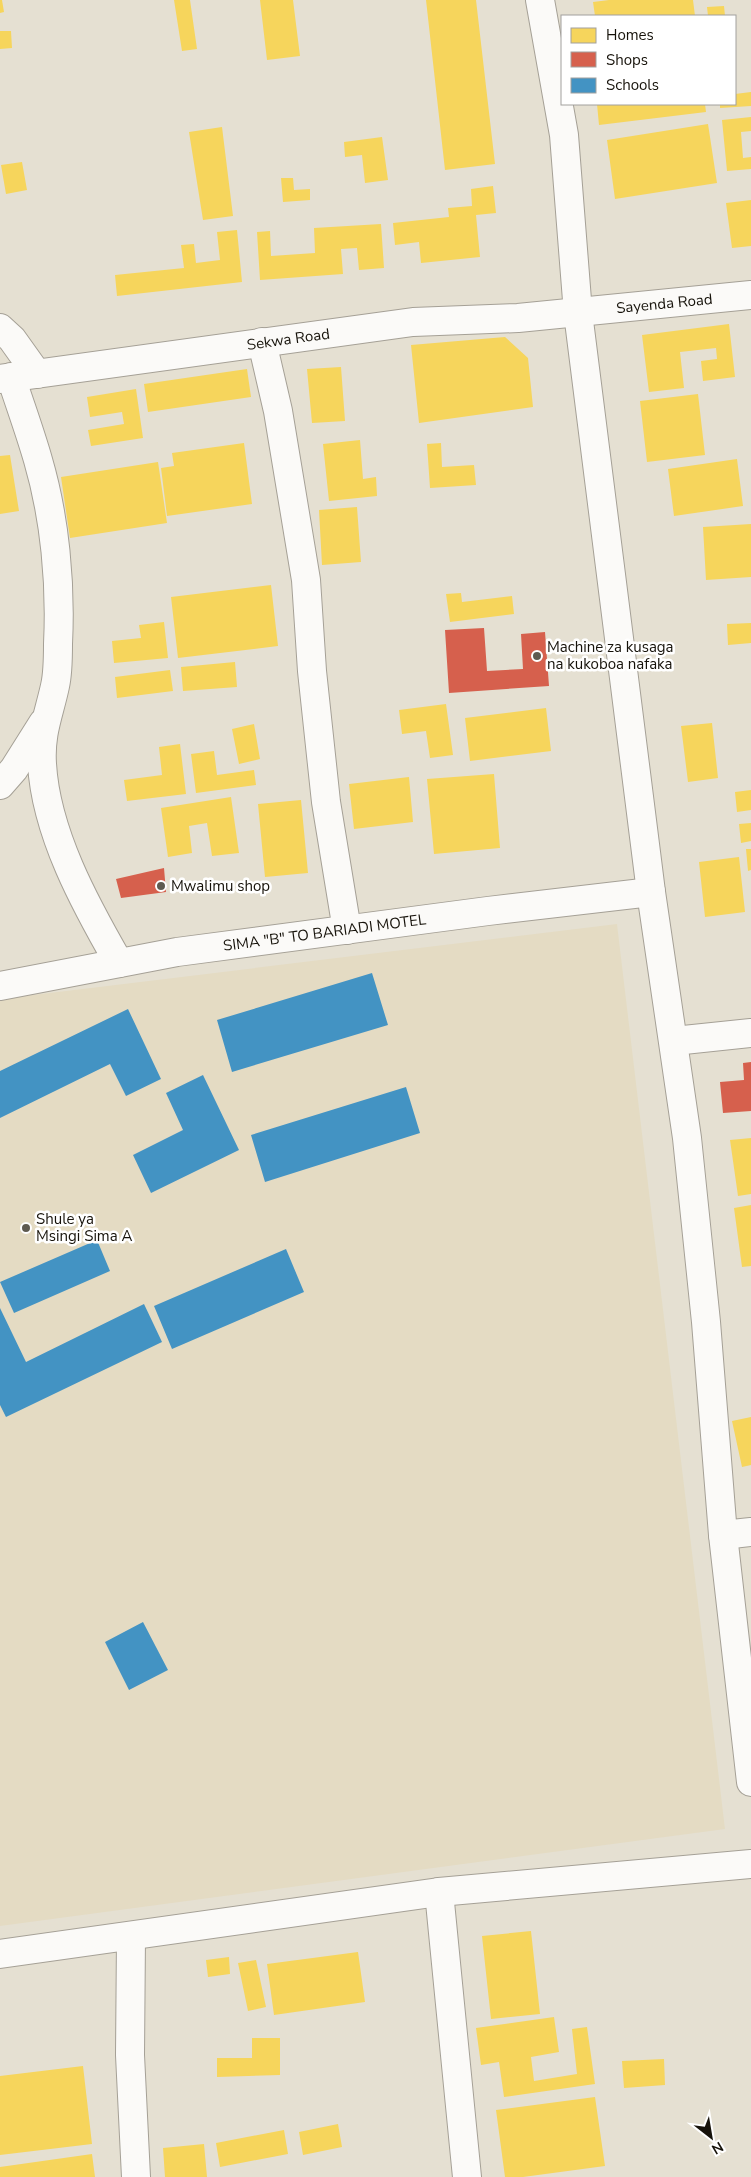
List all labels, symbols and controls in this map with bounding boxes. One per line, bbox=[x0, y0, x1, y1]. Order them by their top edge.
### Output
legend bbox=[561, 15, 736, 105]
text: Homes bbox=[606, 25, 654, 45]
text: Shops bbox=[606, 50, 648, 70]
text: Schools bbox=[606, 75, 659, 95]
street label: Sayenda Road bbox=[615, 289, 713, 318]
street label: Sekwa Road bbox=[245, 324, 331, 355]
place label: Machine za kusaga na kukoboa nafaka bbox=[547, 637, 674, 674]
marker: Machine za kusaga na kukoboa nafaka bbox=[531, 650, 543, 662]
place label: Mwalimu shop bbox=[171, 876, 270, 896]
marker: Mwalimu shop bbox=[155, 880, 167, 892]
street label: SIMA "B" TO BARIADI MOTEL bbox=[222, 909, 427, 956]
place label: Shule ya Msingi Sima A bbox=[36, 1209, 133, 1246]
marker: Shule ya Msingi Sima A bbox=[20, 1222, 32, 1234]
north arrow bbox=[686, 2112, 736, 2162]
text: N bbox=[708, 2137, 727, 2159]

